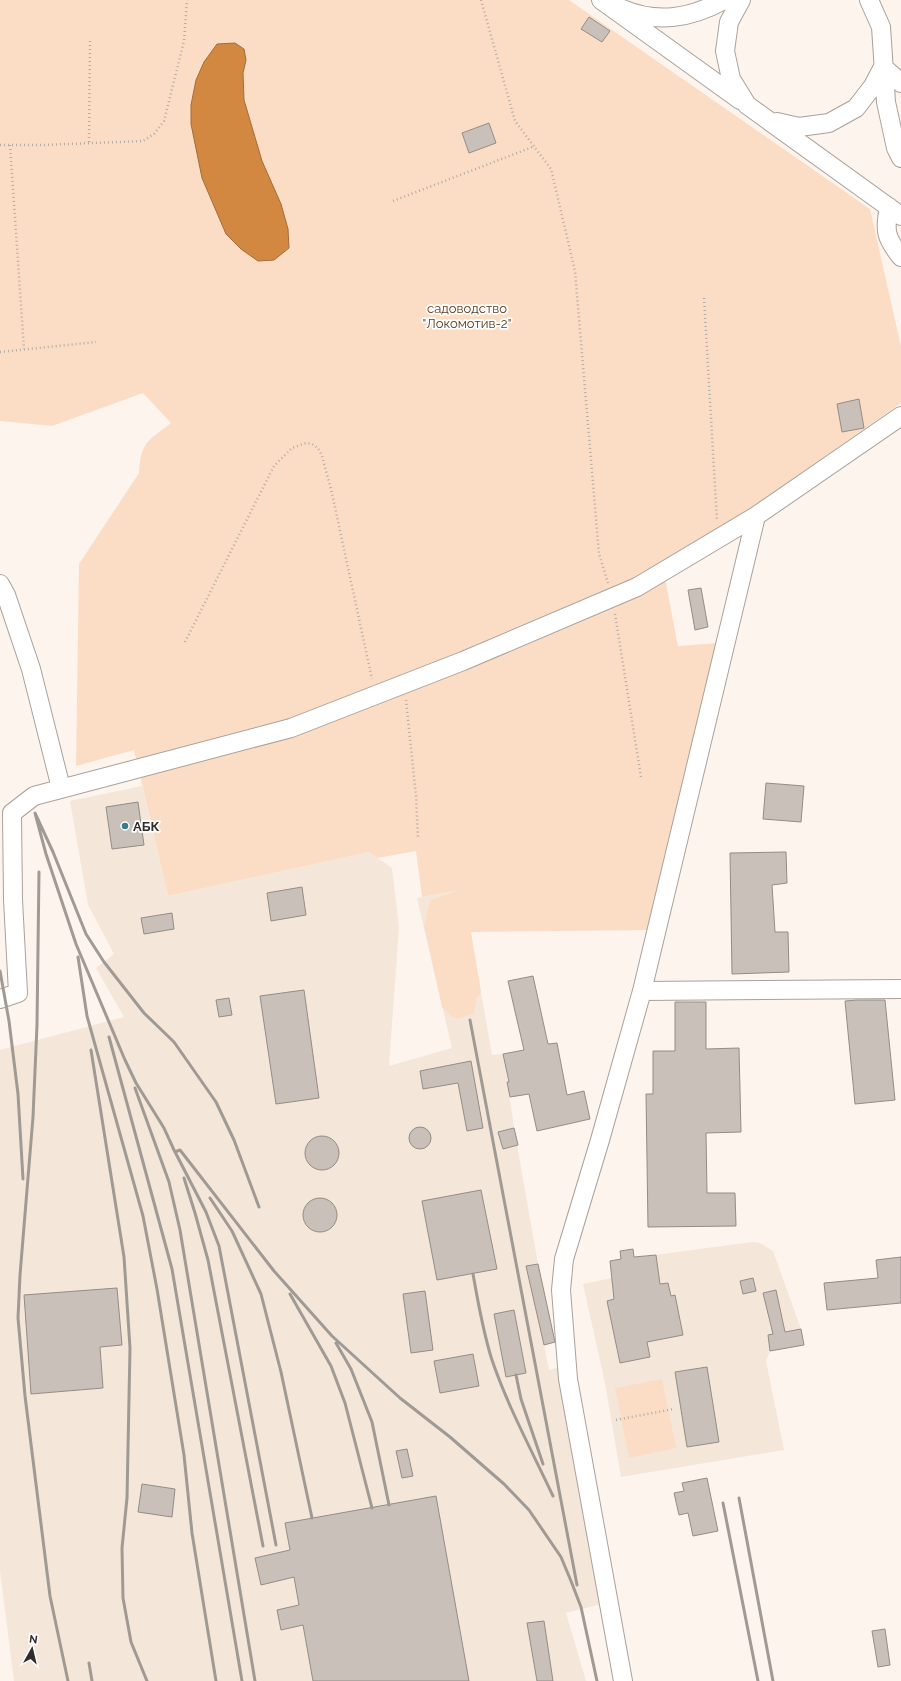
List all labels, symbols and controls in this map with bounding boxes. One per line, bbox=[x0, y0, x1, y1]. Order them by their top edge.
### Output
park label: садоводство "Локомотив-2" bbox=[423, 301, 511, 331]
place label: АБК bbox=[133, 819, 159, 834]
marker: АБК bbox=[120, 821, 130, 831]
north arrow bbox=[12, 1629, 52, 1669]
text: N bbox=[28, 1633, 38, 1647]

